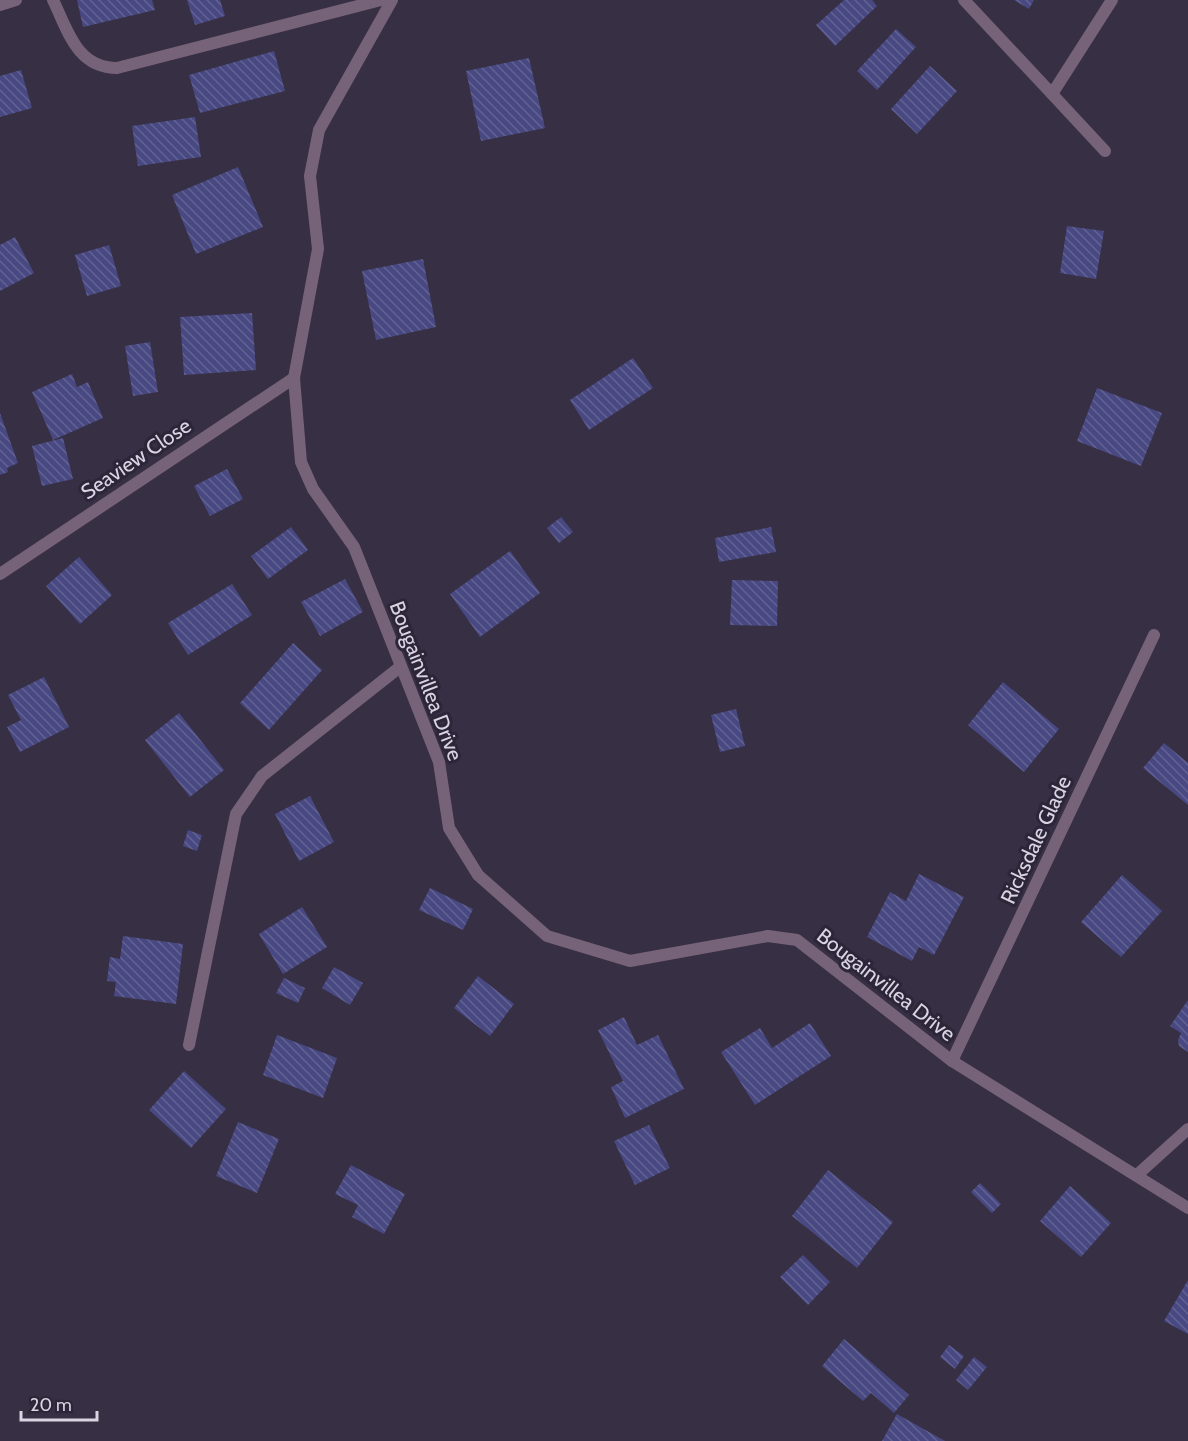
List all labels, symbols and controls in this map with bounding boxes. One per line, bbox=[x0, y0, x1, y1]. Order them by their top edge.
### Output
street label: Seaview Close bbox=[76, 413, 196, 504]
street label: Bougainvillea Drive bbox=[385, 598, 468, 764]
street label: Ricksdale Glade bbox=[995, 772, 1076, 908]
street label: Bougainvillea Drive bbox=[812, 923, 961, 1047]
scale bar bbox=[21, 1384, 98, 1422]
text: 20 m bbox=[30, 1394, 72, 1416]

